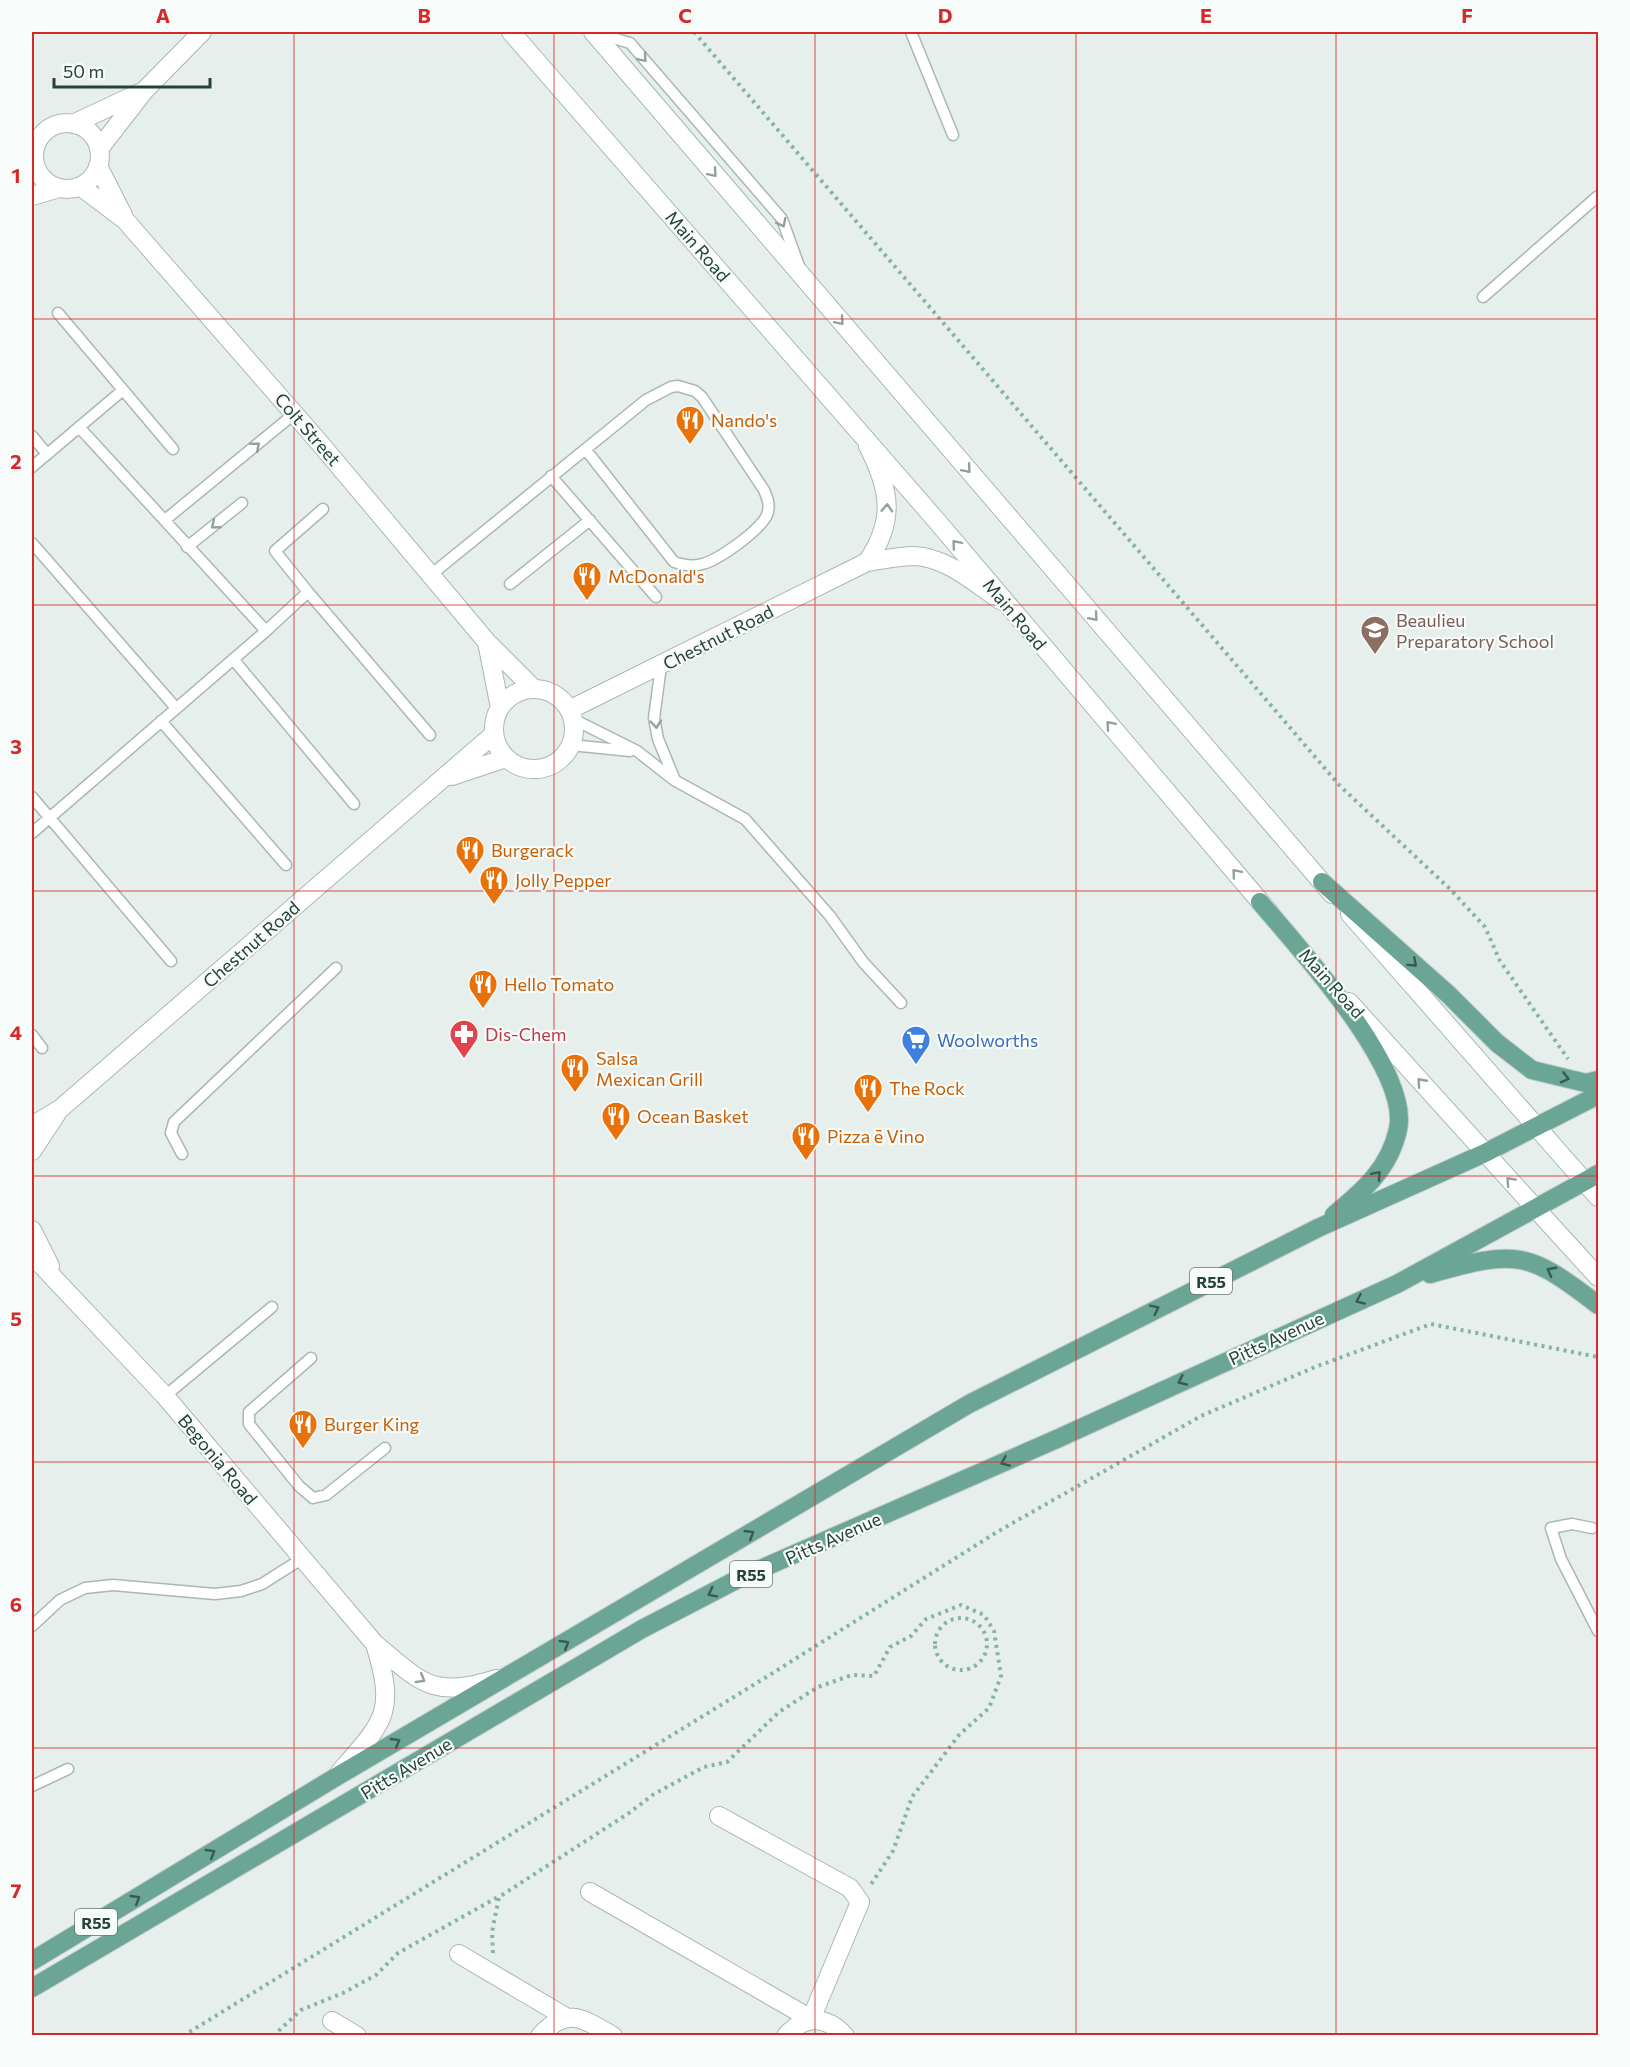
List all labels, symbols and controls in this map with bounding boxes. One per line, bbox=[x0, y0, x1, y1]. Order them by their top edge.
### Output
text: A bbox=[156, 3, 170, 27]
text: B bbox=[417, 3, 431, 27]
text: C bbox=[678, 3, 692, 27]
text: D bbox=[938, 3, 952, 27]
text: E bbox=[1200, 3, 1212, 27]
text: F bbox=[1461, 3, 1473, 27]
scale bar bbox=[54, 51, 210, 89]
one-way arrow bbox=[636, 51, 647, 62]
text: 50 m bbox=[63, 60, 104, 82]
text: 1 bbox=[11, 163, 21, 187]
one-way arrow bbox=[706, 166, 717, 177]
street label: Main Road bbox=[661, 206, 735, 286]
one-way arrow bbox=[775, 217, 786, 227]
one-way arrow bbox=[833, 314, 844, 325]
street label: Colt Street bbox=[270, 388, 346, 470]
restaurant icon: Nando's bbox=[674, 404, 706, 446]
place label: Nando's bbox=[711, 409, 777, 431]
one-way arrow bbox=[249, 442, 260, 453]
text: 2 bbox=[10, 449, 22, 473]
one-way arrow bbox=[960, 462, 971, 473]
one-way arrow bbox=[880, 504, 893, 513]
one-way arrow bbox=[211, 518, 222, 529]
one-way arrow bbox=[952, 540, 963, 551]
restaurant icon: McDonald's bbox=[571, 560, 603, 602]
place label: McDonald's bbox=[608, 565, 705, 587]
street label: Main Road bbox=[979, 574, 1051, 654]
street label: Chestnut Road bbox=[659, 600, 777, 674]
place label: Beaulieu Preparatory School bbox=[1396, 609, 1554, 652]
one-way arrow bbox=[1087, 610, 1098, 621]
school or university icon: Beaulieu Preparatory School bbox=[1359, 614, 1391, 656]
one-way arrow bbox=[649, 719, 662, 728]
one-way arrow bbox=[1106, 721, 1117, 732]
text: 3 bbox=[10, 734, 22, 758]
restaurant icon: Burgerack bbox=[454, 834, 486, 876]
place label: Burgerack bbox=[491, 839, 574, 861]
restaurant icon: Jolly Pepper bbox=[478, 864, 510, 906]
place label: Jolly Pepper bbox=[515, 869, 611, 891]
one-way arrow bbox=[1232, 869, 1243, 880]
street label: Chestnut Road bbox=[198, 896, 304, 992]
street label: Main Road bbox=[1295, 943, 1369, 1023]
one-way arrow bbox=[1406, 956, 1417, 967]
restaurant icon: Hello Tomato bbox=[467, 968, 499, 1010]
place label: Hello Tomato bbox=[504, 973, 614, 995]
pharmacy icon: Dis-Chem bbox=[448, 1018, 480, 1060]
text: 4 bbox=[10, 1020, 22, 1044]
place label: Dis-Chem bbox=[485, 1023, 567, 1045]
supermarket icon: Woolworths bbox=[900, 1024, 932, 1066]
place label: Woolworths bbox=[937, 1029, 1038, 1051]
place label: Salsa Mexican Grill bbox=[596, 1047, 703, 1090]
restaurant icon: Salsa Mexican Grill bbox=[559, 1052, 591, 1094]
one-way arrow bbox=[1560, 1071, 1570, 1084]
restaurant icon: The Rock bbox=[852, 1072, 884, 1114]
place label: The Rock bbox=[889, 1077, 965, 1099]
one-way arrow bbox=[1417, 1078, 1428, 1089]
restaurant icon: Ocean Basket bbox=[600, 1100, 632, 1142]
place label: Ocean Basket bbox=[637, 1105, 749, 1127]
restaurant icon: Pizza ē Vino bbox=[790, 1120, 822, 1162]
place label: Pizza ē Vino bbox=[827, 1125, 925, 1147]
one-way arrow bbox=[1370, 1171, 1381, 1182]
one-way arrow bbox=[1506, 1177, 1517, 1188]
one-way arrow bbox=[1547, 1267, 1558, 1278]
road number: R55 bbox=[1190, 1268, 1232, 1294]
one-way arrow bbox=[1355, 1293, 1366, 1305]
one-way arrow bbox=[1149, 1305, 1160, 1316]
text: 5 bbox=[10, 1306, 22, 1330]
street label: Pitts Avenue bbox=[1225, 1306, 1327, 1370]
one-way arrow bbox=[1178, 1374, 1189, 1386]
restaurant icon: Burger King bbox=[287, 1408, 319, 1450]
street label: Begonia Road bbox=[174, 1409, 262, 1509]
place label: Burger King bbox=[324, 1413, 420, 1435]
one-way arrow bbox=[1000, 1455, 1011, 1467]
street label: Pitts Avenue bbox=[782, 1507, 884, 1569]
one-way arrow bbox=[744, 1529, 754, 1541]
road number: R55 bbox=[730, 1561, 772, 1587]
one-way arrow bbox=[708, 1586, 718, 1597]
text: 6 bbox=[10, 1592, 22, 1616]
one-way arrow bbox=[559, 1639, 569, 1651]
one-way arrow bbox=[415, 1672, 425, 1684]
street label: Pitts Avenue bbox=[356, 1732, 456, 1804]
one-way arrow bbox=[390, 1738, 400, 1749]
one-way arrow bbox=[205, 1849, 215, 1861]
text: 7 bbox=[11, 1878, 22, 1902]
one-way arrow bbox=[130, 1895, 140, 1906]
road number: R55 bbox=[75, 1909, 117, 1935]

